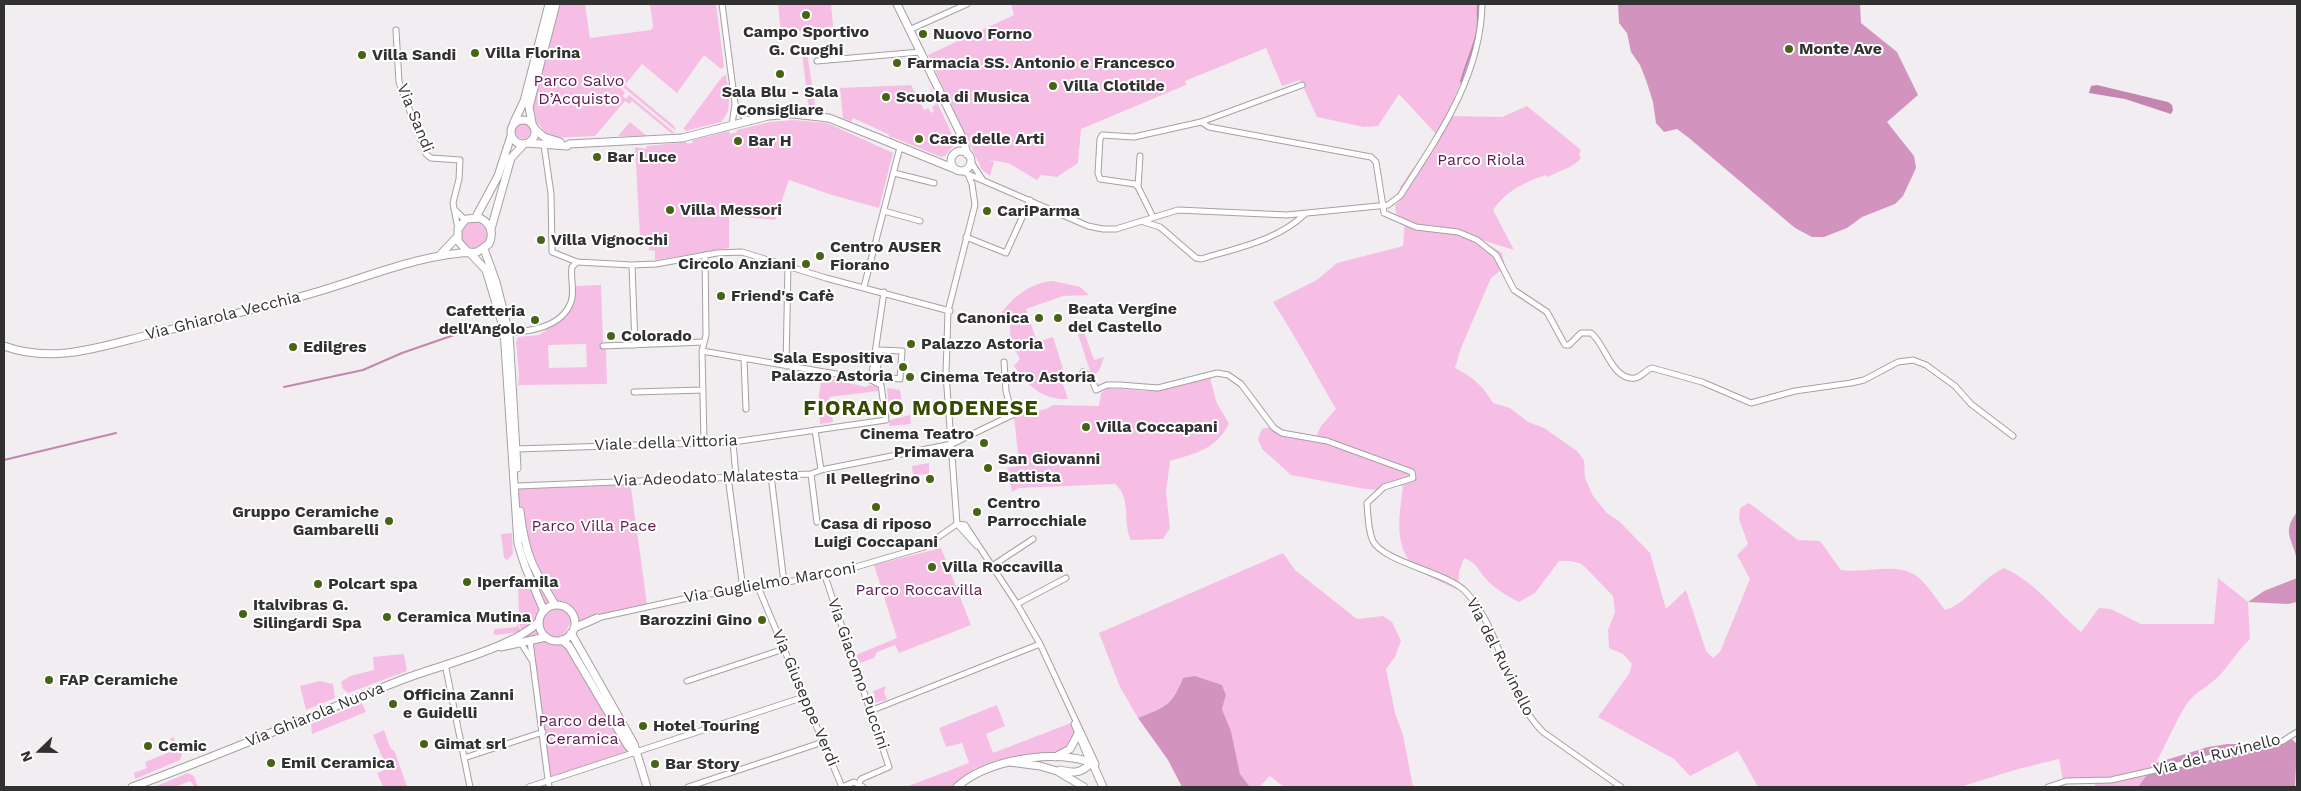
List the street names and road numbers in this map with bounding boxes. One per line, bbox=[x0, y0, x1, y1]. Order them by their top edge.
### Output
street label: Via Sandi bbox=[393, 81, 437, 155]
street label: Via Ghiarola Vecchia bbox=[143, 287, 303, 345]
street label: Viale della Vittoria bbox=[594, 431, 738, 455]
street label: Via Adeodato Malatesta bbox=[613, 465, 799, 491]
street label: Via Guglielmo Marconi bbox=[683, 558, 857, 608]
street label: Via del Ruvinello bbox=[1462, 595, 1538, 719]
street label: Via Giacomo Puccini bbox=[823, 596, 893, 752]
street label: Via Giuseppe Verdi bbox=[768, 627, 842, 769]
street label: Via Ghiarola Nuova bbox=[243, 678, 387, 752]
street label: Via del Ruvinello bbox=[2152, 730, 2282, 780]

